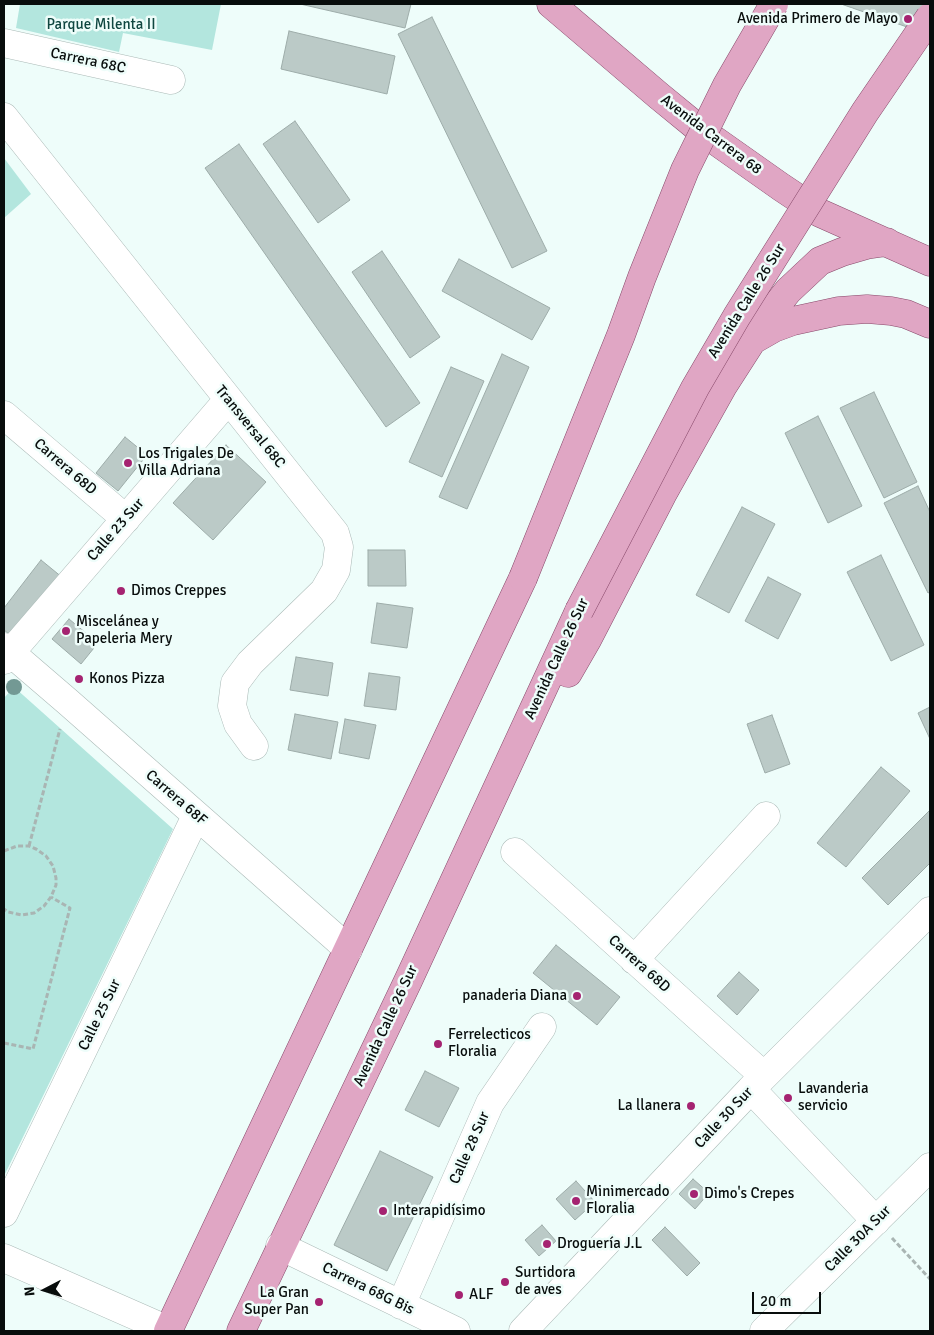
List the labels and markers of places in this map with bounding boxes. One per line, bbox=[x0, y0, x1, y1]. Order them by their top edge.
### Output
place label: Avenida Primero de Mayo bbox=[737, 10, 898, 28]
marker: Avenida Primero de Mayo bbox=[902, 13, 914, 25]
place label: Los Trigales De Villa Adriana bbox=[138, 445, 234, 480]
marker: Los Trigales De Villa Adriana bbox=[122, 457, 134, 469]
place label: Dimos Creppes bbox=[131, 582, 226, 600]
marker: Dimos Creppes bbox=[115, 585, 127, 597]
place label: Miscelánea y Papeleria Mery bbox=[76, 613, 172, 648]
marker: Miscelánea y Papeleria Mery bbox=[60, 625, 72, 637]
place label: Konos Pizza bbox=[89, 670, 165, 688]
marker: Konos Pizza bbox=[73, 673, 85, 685]
place label: panaderia Diana bbox=[462, 987, 567, 1005]
marker: panaderia Diana bbox=[571, 990, 583, 1002]
place label: Ferrelecticos Floralia bbox=[448, 1026, 531, 1061]
marker: Ferrelecticos Floralia bbox=[432, 1038, 444, 1050]
place label: Lavanderia servicio bbox=[798, 1080, 869, 1115]
marker: Lavanderia servicio bbox=[782, 1092, 794, 1104]
place label: La llanera bbox=[617, 1097, 681, 1115]
marker: La llanera bbox=[685, 1100, 697, 1112]
place label: Minimercado Floralia bbox=[586, 1183, 669, 1218]
place label: Dimo's Crepes bbox=[704, 1185, 794, 1203]
marker: Dimo's Crepes bbox=[688, 1188, 700, 1200]
marker: Minimercado Floralia bbox=[570, 1195, 582, 1207]
place label: Interapidísimo bbox=[393, 1202, 486, 1220]
marker: Interapidísimo bbox=[377, 1205, 389, 1217]
place label: Droguería J.L bbox=[557, 1235, 642, 1253]
marker: Droguería J.L bbox=[541, 1238, 553, 1250]
place label: Surtidora de aves bbox=[515, 1264, 576, 1299]
marker: Surtidora de aves bbox=[499, 1276, 511, 1288]
place label: La Gran Super Pan bbox=[244, 1284, 309, 1319]
place label: ALF bbox=[469, 1286, 494, 1304]
marker: ALF bbox=[453, 1289, 465, 1301]
marker: La Gran Super Pan bbox=[313, 1296, 325, 1308]

